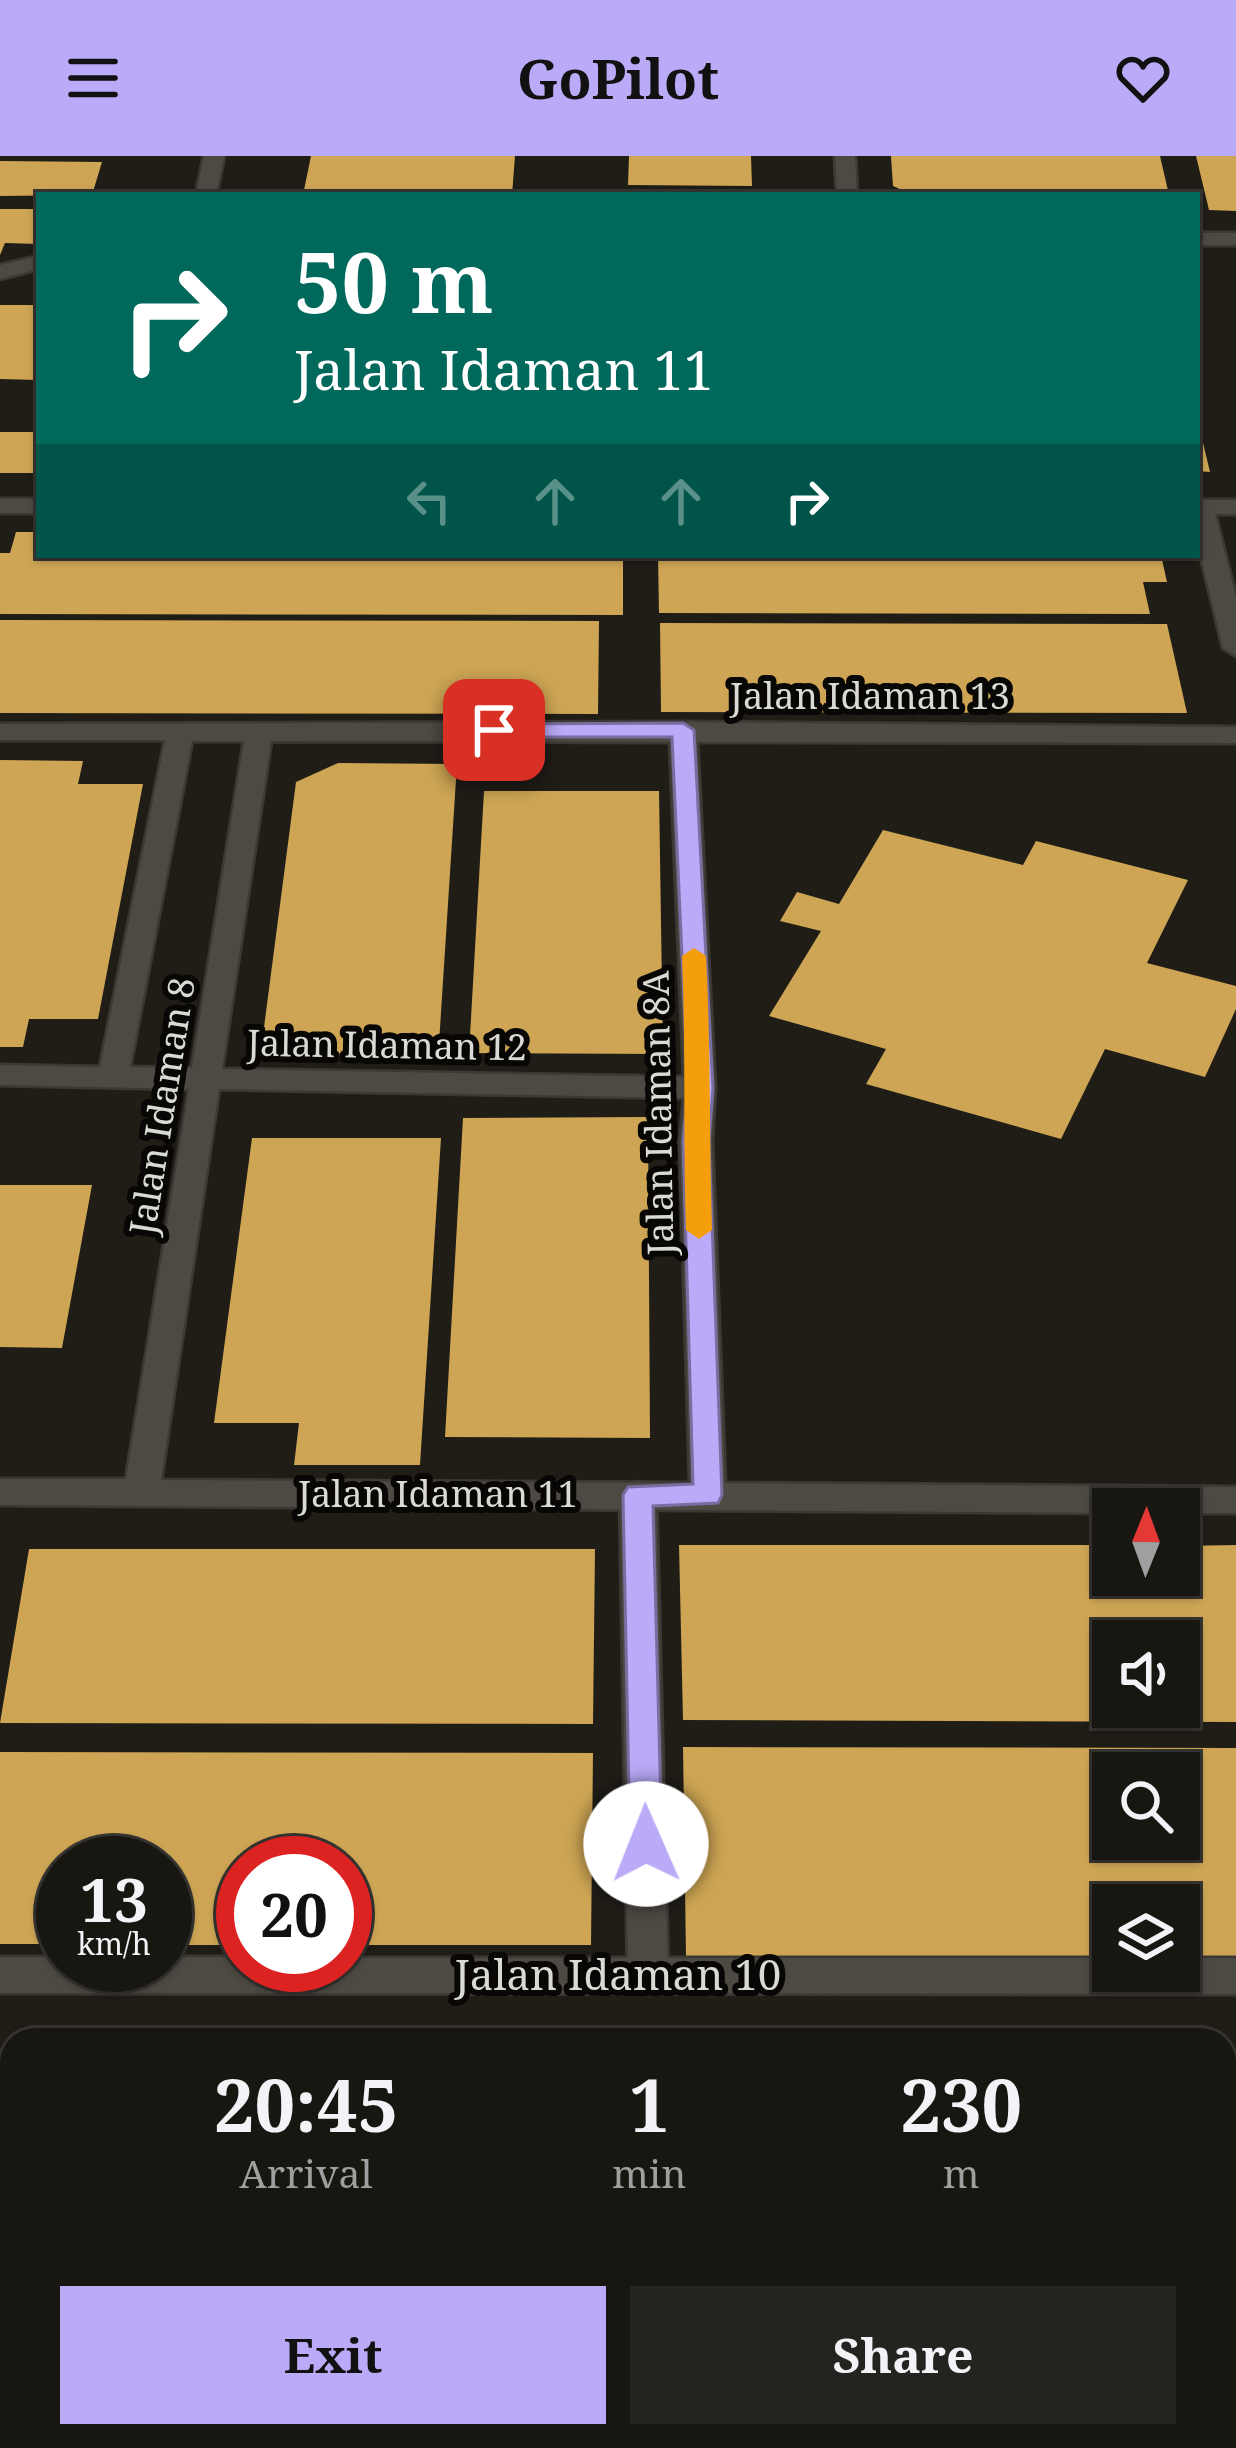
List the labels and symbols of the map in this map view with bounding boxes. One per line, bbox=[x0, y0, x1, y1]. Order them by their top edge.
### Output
street label: Jalan Idaman 13 bbox=[729, 671, 1010, 720]
pin bbox=[443, 679, 545, 781]
street label: Jalan Idaman 8A bbox=[631, 969, 685, 1257]
street label: Jalan Idaman 8 bbox=[117, 974, 206, 1239]
street label: Jalan Idaman 12 bbox=[246, 1018, 527, 1071]
street label: Jalan Idaman 11 bbox=[297, 1469, 578, 1518]
north arrow bbox=[1092, 1488, 1200, 1596]
position arrow bbox=[583, 1781, 709, 1907]
speed limit sign: 20 bbox=[216, 1836, 372, 1992]
street label: Jalan Idaman 10 bbox=[454, 1945, 781, 2002]

